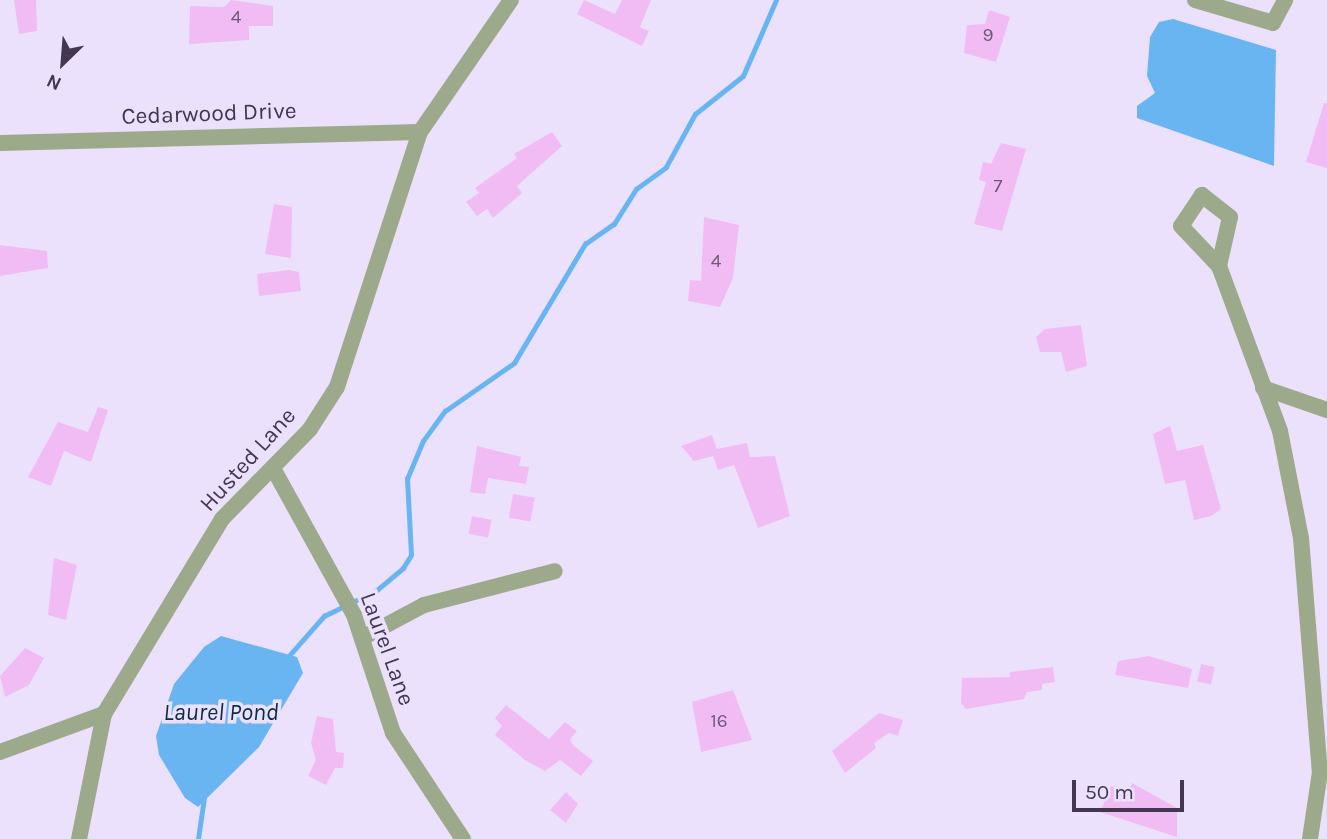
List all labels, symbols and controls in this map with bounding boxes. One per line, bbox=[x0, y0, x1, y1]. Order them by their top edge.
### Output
house number: 4 bbox=[231, 7, 241, 29]
house number: 9 bbox=[982, 25, 994, 47]
north arrow bbox=[28, 28, 98, 98]
text: N bbox=[43, 69, 65, 95]
street label: Cedarwood Drive bbox=[121, 97, 297, 131]
house number: 7 bbox=[994, 176, 1002, 198]
house number: 4 bbox=[711, 251, 721, 273]
street label: Husted Lane bbox=[194, 402, 302, 518]
street label: Laurel Lane bbox=[354, 589, 420, 709]
water label: Laurel Pond bbox=[163, 699, 279, 727]
house number: 16 bbox=[710, 711, 728, 733]
scale bar bbox=[1075, 766, 1187, 810]
text: 50 m bbox=[1085, 780, 1134, 804]

